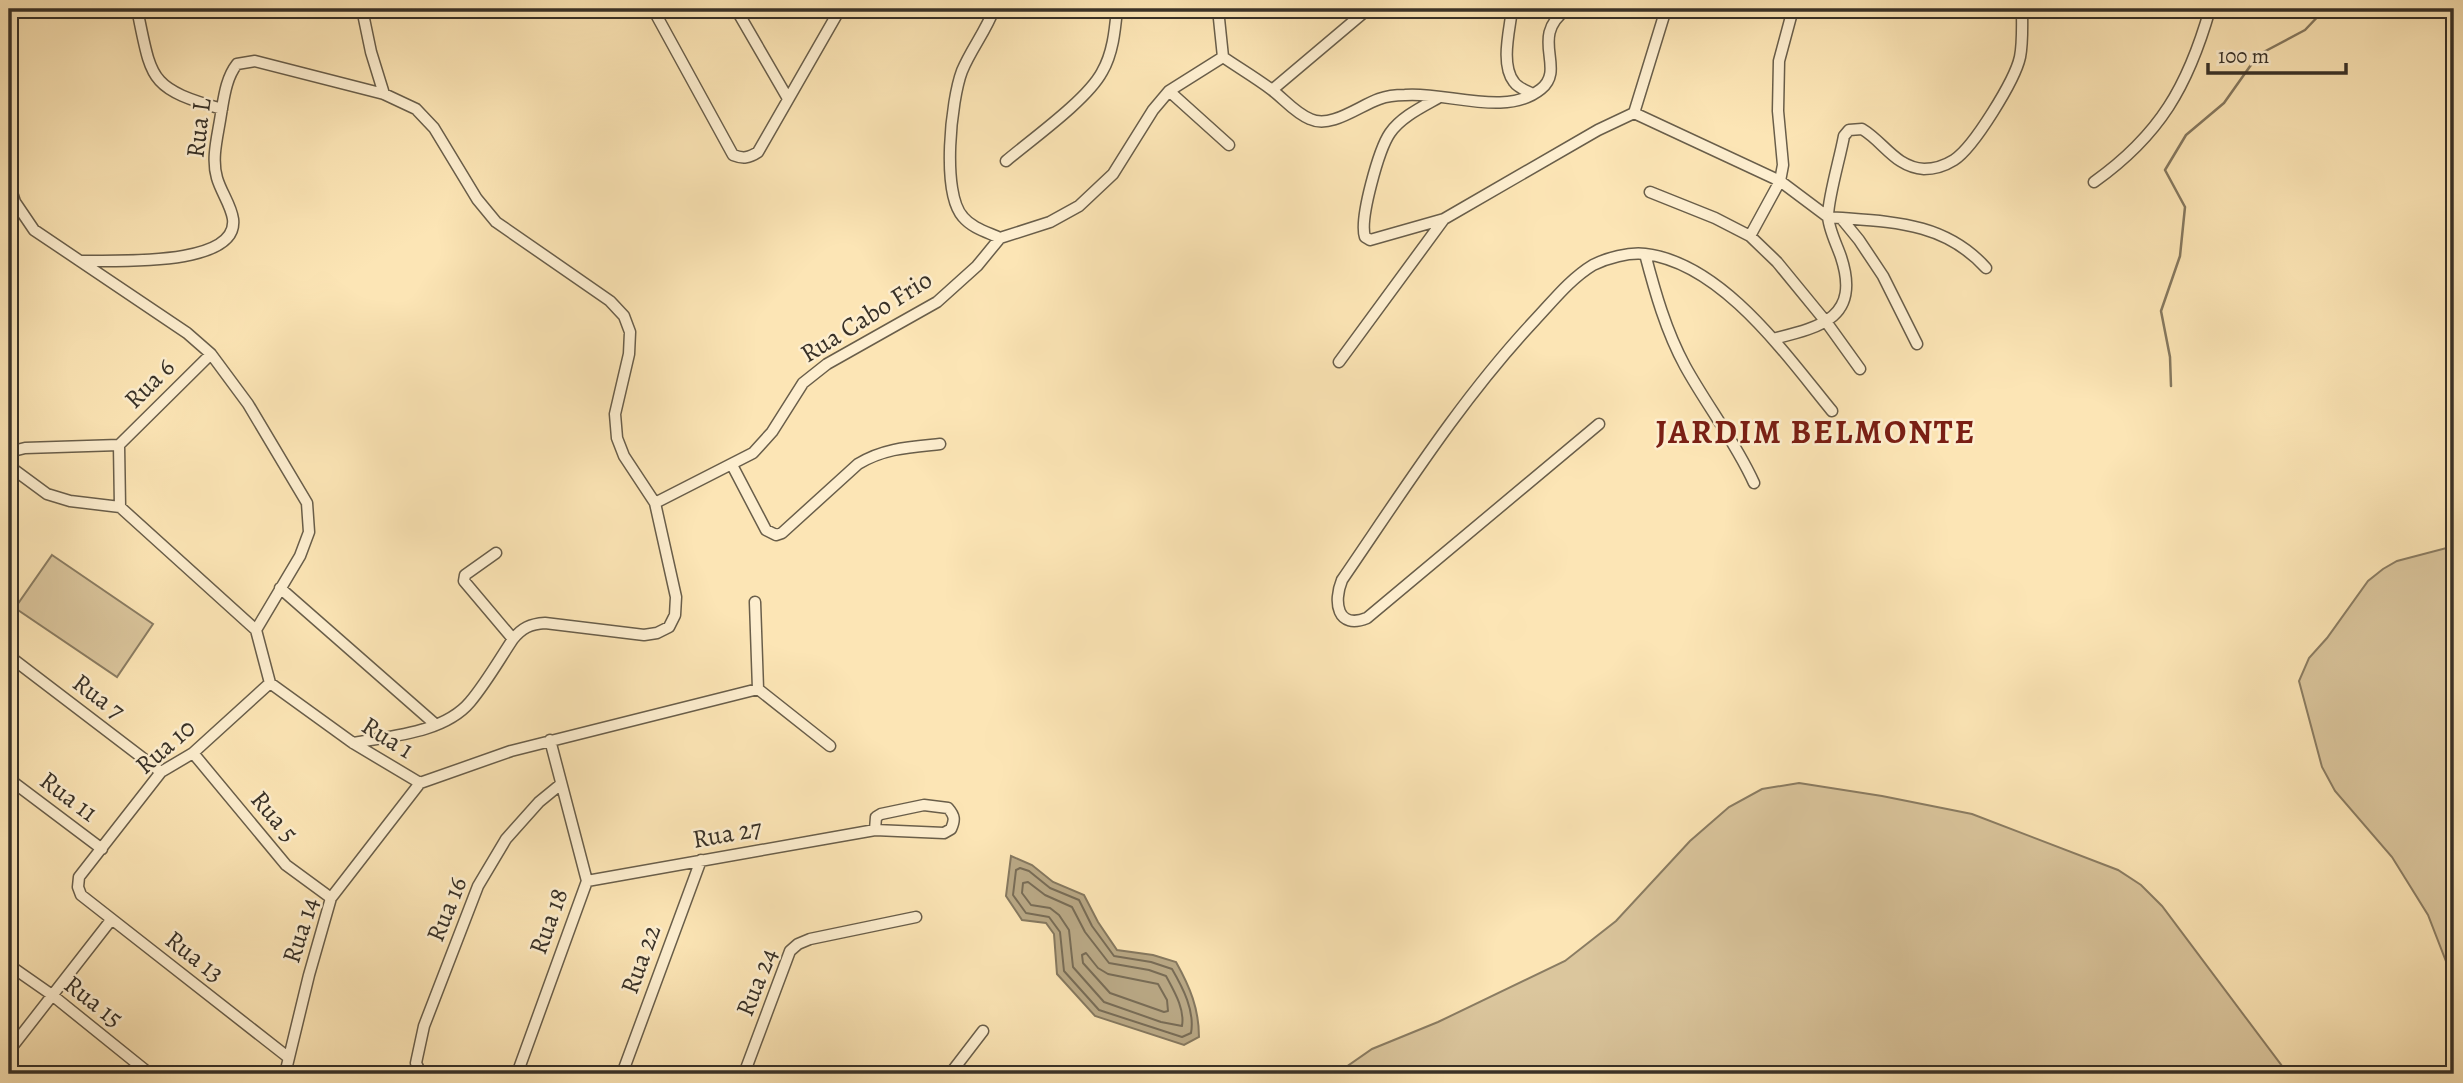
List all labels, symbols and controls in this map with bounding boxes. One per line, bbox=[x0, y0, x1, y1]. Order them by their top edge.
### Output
scale bar bbox=[2208, 32, 2346, 76]
text: 100 m bbox=[2218, 42, 2269, 70]
street label: Rua L bbox=[177, 96, 220, 160]
street label: Rua Cabo Frio bbox=[794, 262, 939, 371]
street label: Rua 6 bbox=[116, 350, 182, 416]
district label: JARDIM BELMONTE bbox=[1656, 409, 1976, 454]
street label: Rua 7 bbox=[65, 665, 132, 728]
street label: Rua 1 bbox=[355, 708, 421, 767]
street label: Rua 10 bbox=[128, 710, 203, 782]
street label: Rua 11 bbox=[33, 763, 105, 830]
street label: Rua 5 bbox=[243, 783, 307, 850]
street label: Rua 27 bbox=[690, 810, 765, 857]
street label: Rua 16 bbox=[418, 871, 475, 947]
street label: Rua 18 bbox=[520, 883, 577, 959]
street label: Rua 14 bbox=[273, 893, 328, 967]
street label: Rua 22 bbox=[612, 920, 669, 999]
street label: Rua 13 bbox=[158, 922, 232, 991]
street label: Rua 24 bbox=[727, 943, 786, 1021]
street label: Rua 15 bbox=[57, 967, 131, 1036]

